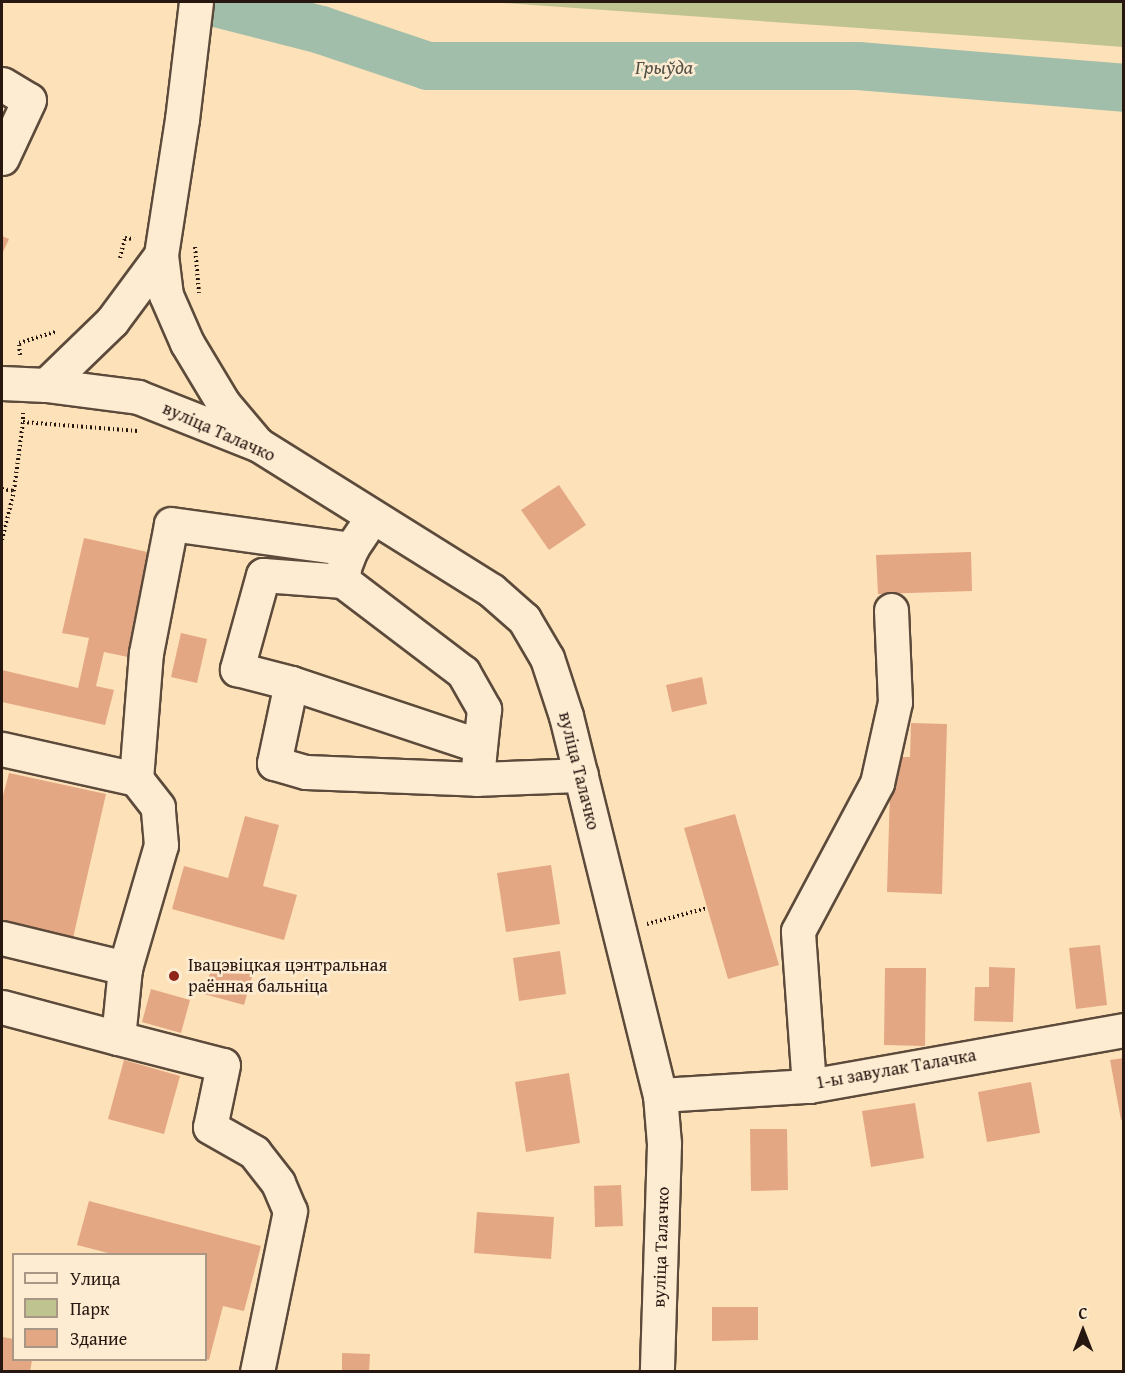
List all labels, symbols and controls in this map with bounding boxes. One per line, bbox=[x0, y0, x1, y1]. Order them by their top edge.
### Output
water label: Грыўда bbox=[635, 54, 693, 78]
street label: вуліца Талачко bbox=[159, 398, 279, 466]
street label: вуліца Талачко bbox=[554, 710, 604, 832]
place label: Івацэвіцкая цэнтральная раённая бальніца bbox=[188, 955, 387, 998]
marker: Івацэвіцкая цэнтральная раённая бальніца bbox=[165, 967, 183, 985]
street label: 1-ы завулак Талачка bbox=[814, 1044, 978, 1094]
street label: вуліца Талачко bbox=[648, 1186, 674, 1308]
legend bbox=[12, 1253, 207, 1361]
text: Улица bbox=[70, 1265, 120, 1292]
text: Парк bbox=[70, 1295, 109, 1322]
north arrow bbox=[1053, 1301, 1113, 1361]
text: С bbox=[1078, 1301, 1088, 1325]
text: Здание bbox=[70, 1325, 127, 1352]

